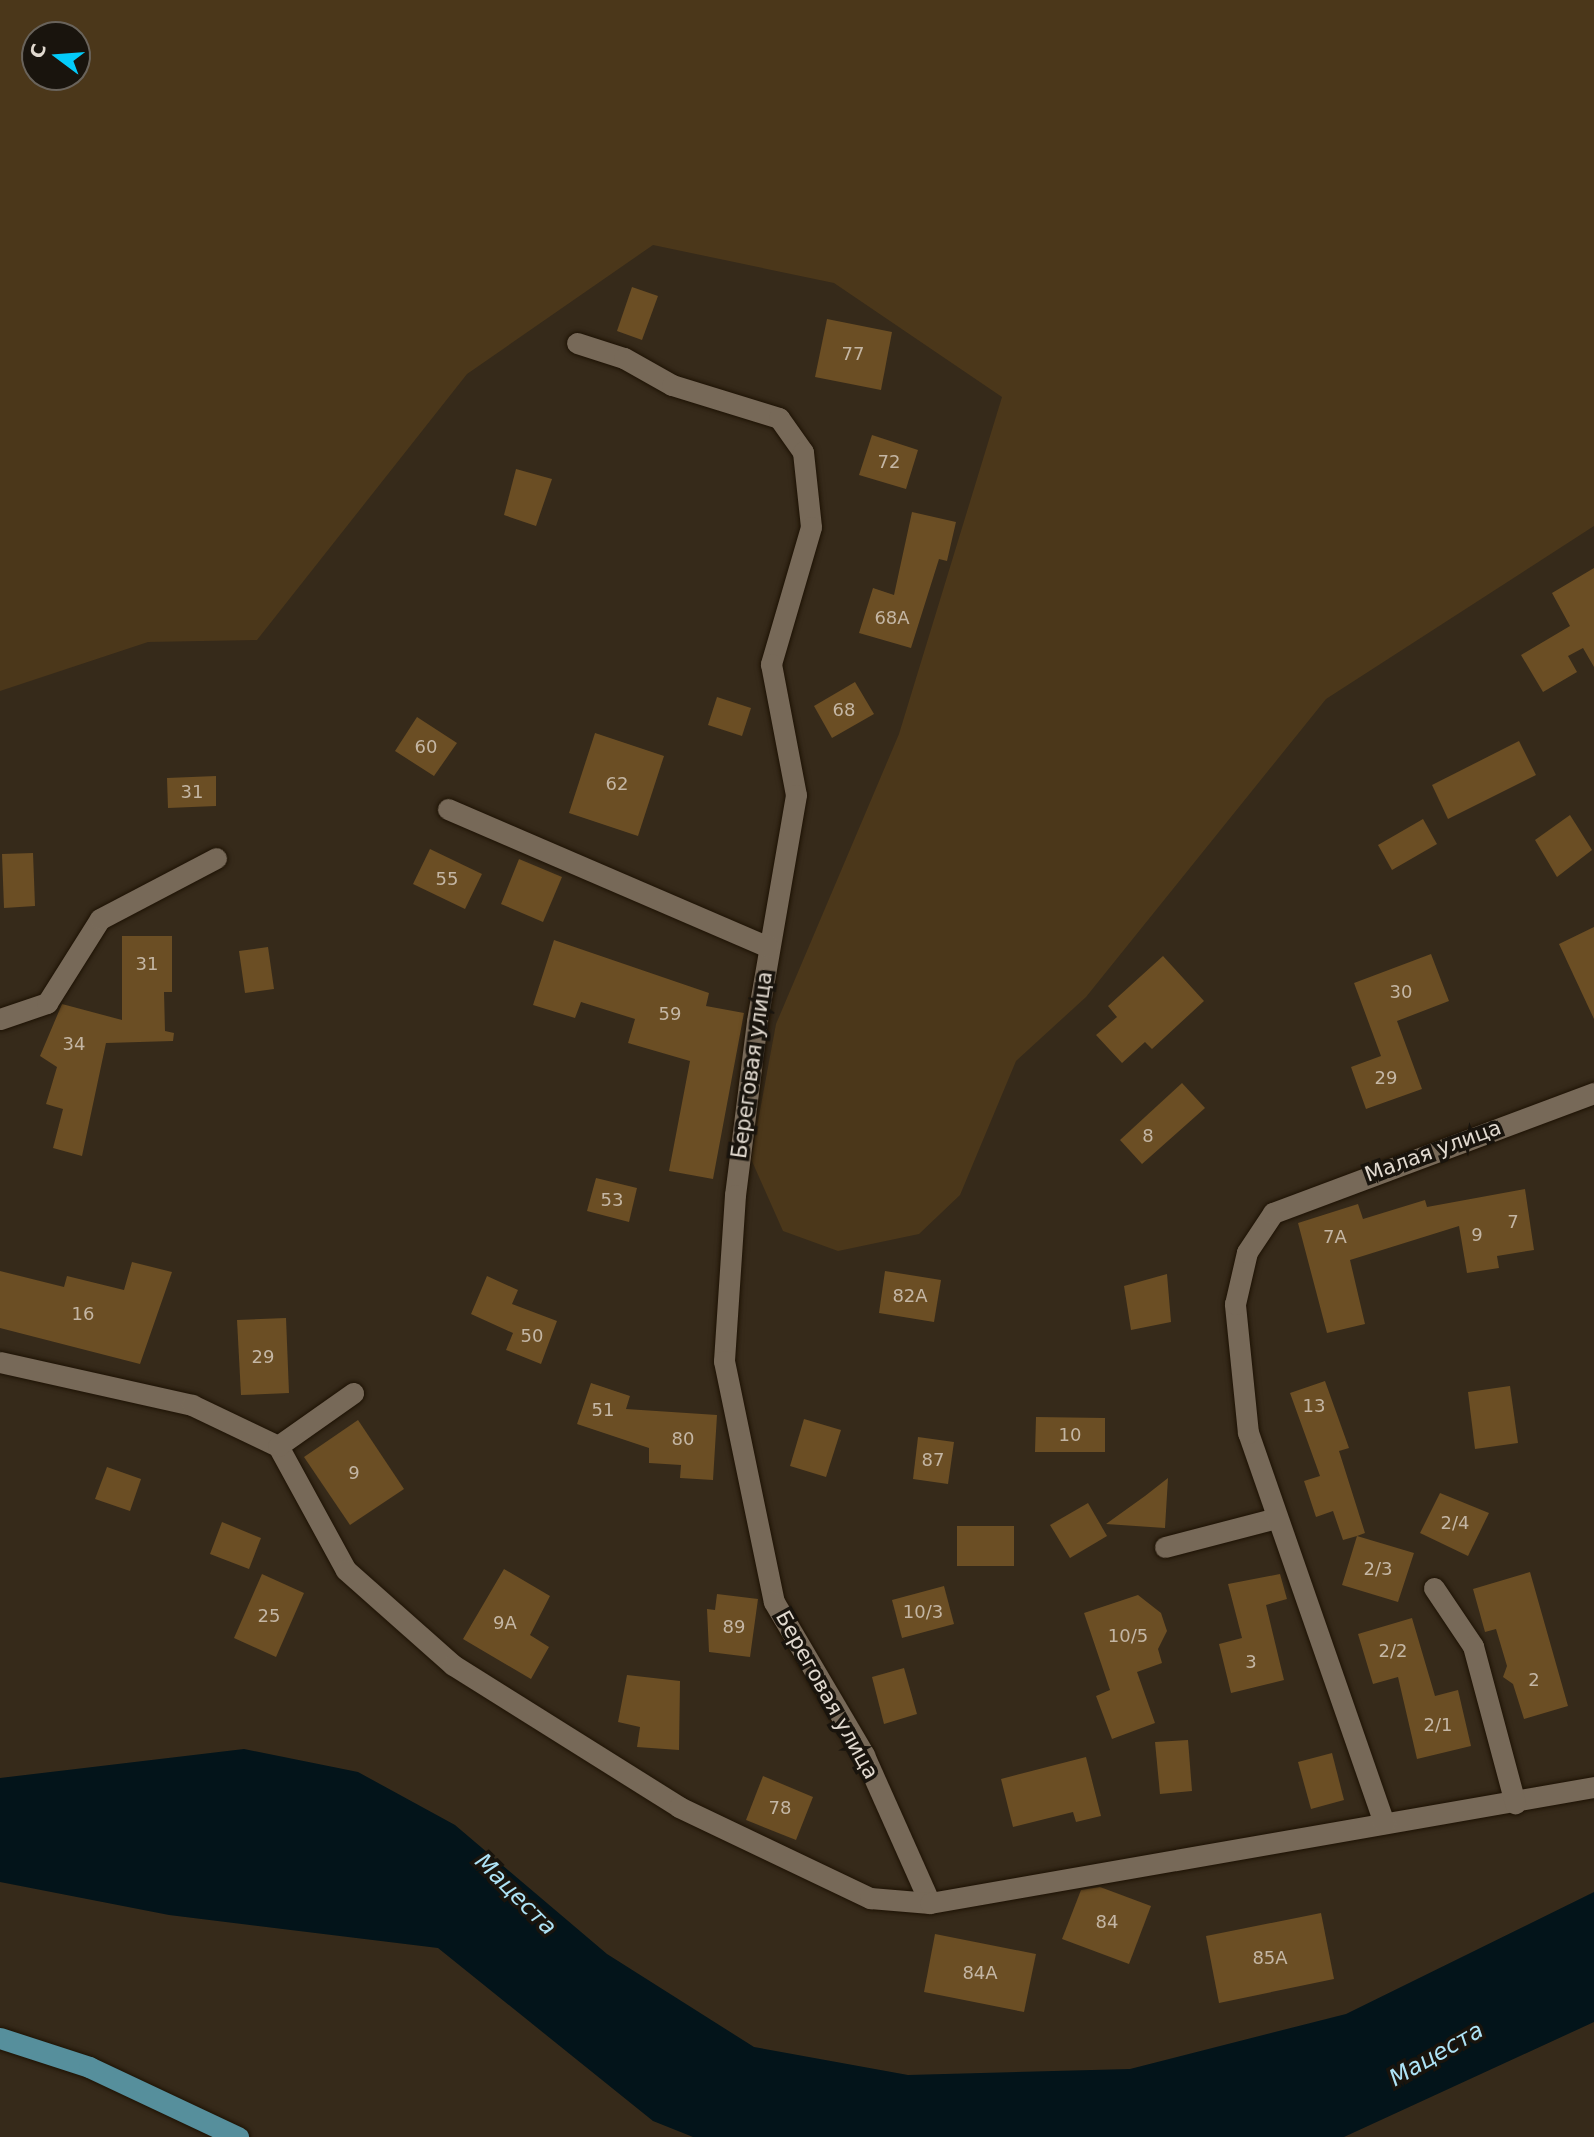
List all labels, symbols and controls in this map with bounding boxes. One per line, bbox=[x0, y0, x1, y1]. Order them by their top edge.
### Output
north arrow bbox=[21, 21, 91, 91]
text: С bbox=[25, 41, 50, 61]
house number: 77 bbox=[842, 343, 864, 365]
house number: 72 bbox=[878, 451, 900, 473]
house number: 68А bbox=[874, 607, 910, 629]
house number: 68 bbox=[833, 699, 855, 721]
house number: 60 bbox=[415, 736, 437, 758]
house number: 62 bbox=[606, 773, 628, 795]
house number: 31 bbox=[181, 781, 203, 803]
house number: 55 bbox=[436, 868, 458, 890]
house number: 31 bbox=[136, 953, 158, 975]
street label: Береговая улица bbox=[726, 970, 778, 1160]
house number: 30 bbox=[1390, 981, 1412, 1003]
house number: 59 bbox=[659, 1003, 681, 1025]
house number: 34 bbox=[63, 1033, 85, 1055]
house number: 29 bbox=[1375, 1067, 1397, 1089]
street label: Малая улица bbox=[1361, 1115, 1505, 1187]
house number: 8 bbox=[1142, 1125, 1154, 1147]
house number: 53 bbox=[601, 1189, 623, 1211]
house number: 7 bbox=[1507, 1211, 1519, 1233]
house number: 9 bbox=[1471, 1224, 1483, 1246]
house number: 7А bbox=[1323, 1226, 1347, 1248]
house number: 82А bbox=[892, 1285, 928, 1307]
house number: 16 bbox=[72, 1303, 94, 1325]
house number: 50 bbox=[521, 1325, 543, 1347]
house number: 29 bbox=[252, 1346, 274, 1368]
house number: 13 bbox=[1303, 1395, 1325, 1417]
house number: 51 bbox=[592, 1399, 614, 1421]
house number: 10 bbox=[1059, 1424, 1081, 1446]
house number: 80 bbox=[672, 1428, 694, 1450]
house number: 87 bbox=[922, 1449, 944, 1471]
house number: 9 bbox=[348, 1462, 360, 1484]
house number: 2/4 bbox=[1441, 1512, 1469, 1534]
house number: 2/3 bbox=[1364, 1558, 1392, 1580]
house number: 10/3 bbox=[903, 1601, 943, 1623]
house number: 25 bbox=[258, 1605, 280, 1627]
street label: Береговая улица bbox=[770, 1606, 884, 1784]
house number: 9А bbox=[493, 1612, 517, 1634]
house number: 89 bbox=[723, 1616, 745, 1638]
house number: 10/5 bbox=[1108, 1625, 1148, 1647]
house number: 2/2 bbox=[1379, 1640, 1407, 1662]
house number: 3 bbox=[1245, 1651, 1257, 1673]
house number: 2 bbox=[1528, 1669, 1540, 1691]
house number: 2/1 bbox=[1424, 1714, 1452, 1736]
house number: 78 bbox=[769, 1797, 791, 1819]
water label: Мацеста bbox=[470, 1848, 562, 1940]
house number: 84 bbox=[1096, 1911, 1118, 1933]
house number: 85А bbox=[1252, 1947, 1288, 1969]
house number: 84А bbox=[962, 1962, 998, 1984]
water label: Мацеста bbox=[1384, 2016, 1488, 2092]

